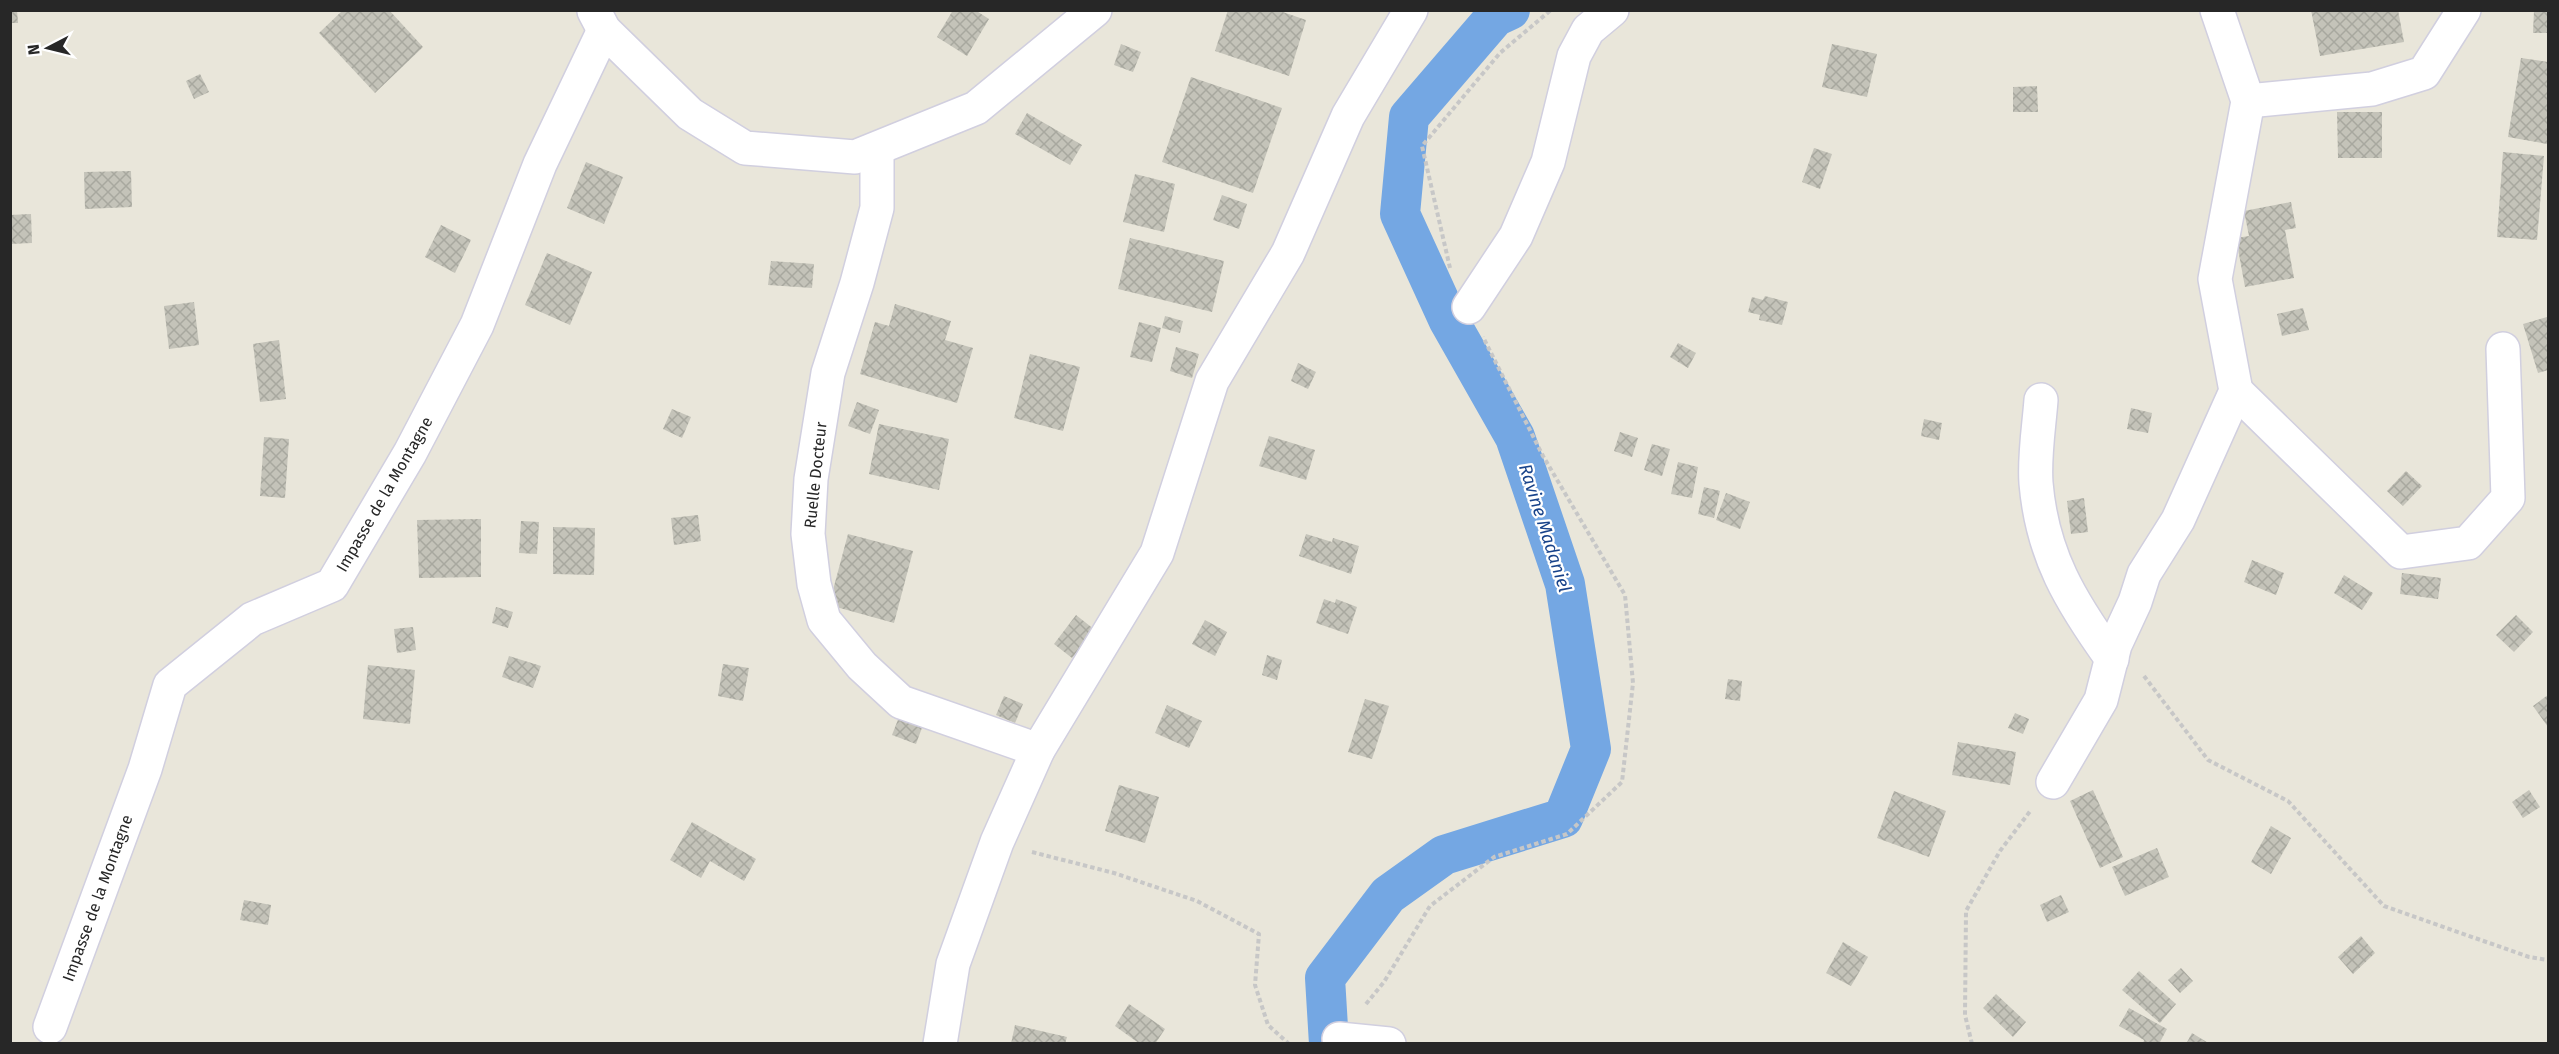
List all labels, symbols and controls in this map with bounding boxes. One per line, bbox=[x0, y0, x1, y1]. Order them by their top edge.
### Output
north arrow bbox=[18, 18, 78, 78]
text: N bbox=[24, 43, 44, 56]
street label: Impasse de la Montagne bbox=[332, 413, 437, 575]
street label: Ruelle Docteur bbox=[800, 420, 831, 529]
water label: Ravine Madaniel bbox=[1514, 461, 1576, 595]
street label: Impasse de la Montagne bbox=[58, 812, 136, 984]

